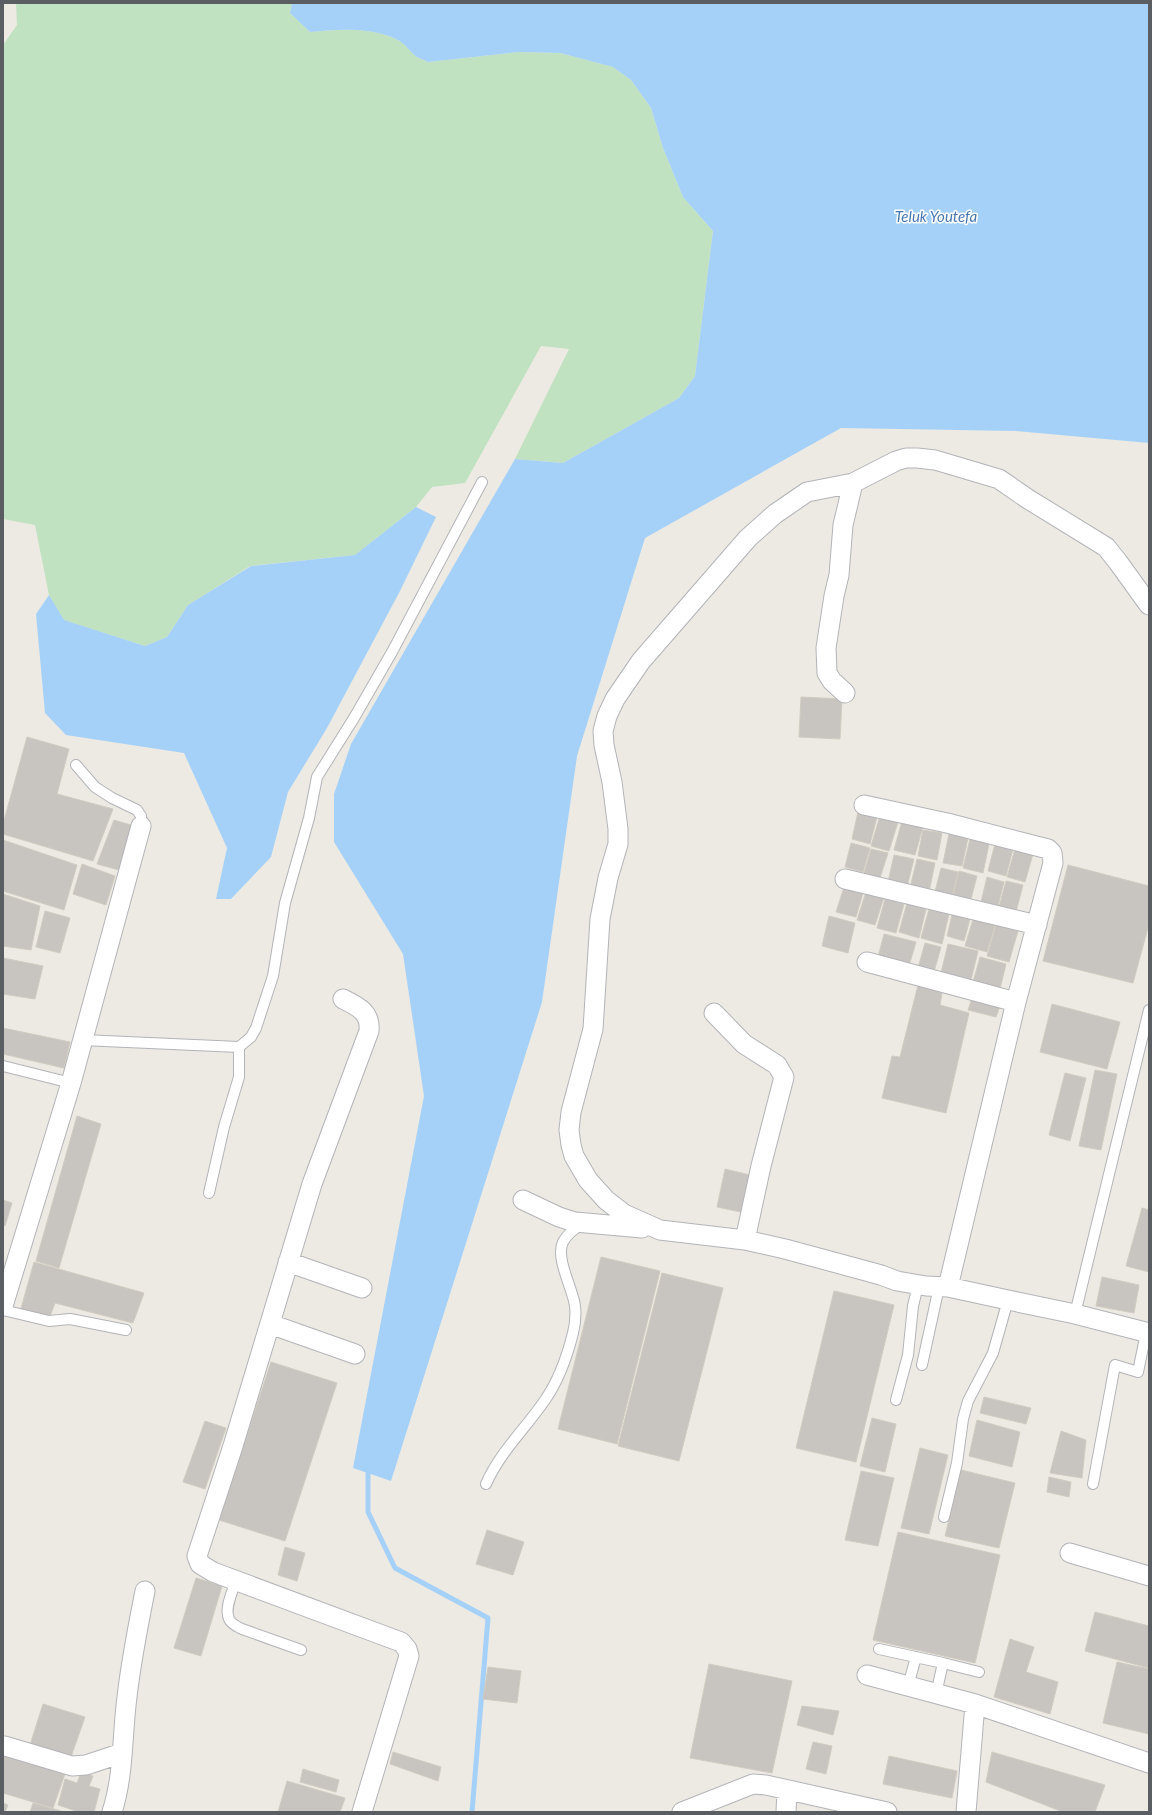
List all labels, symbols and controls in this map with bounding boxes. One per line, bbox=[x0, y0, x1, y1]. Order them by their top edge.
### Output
water label: Teluk Youtefa bbox=[895, 207, 978, 225]

